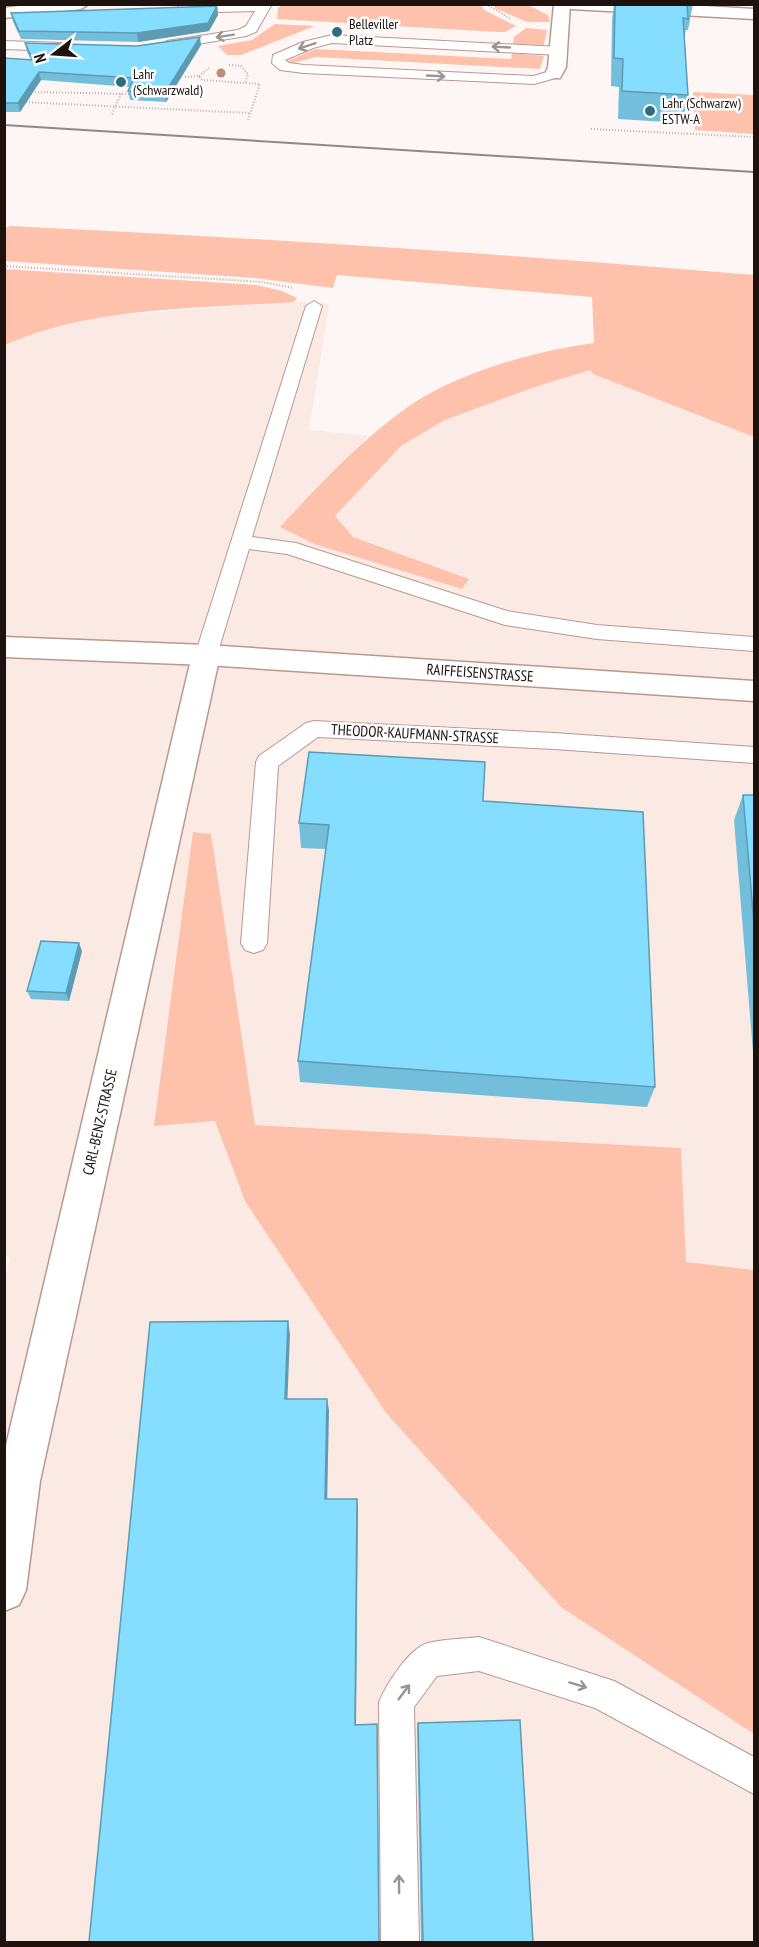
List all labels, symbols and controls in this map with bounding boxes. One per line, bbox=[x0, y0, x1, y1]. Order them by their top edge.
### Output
place label: Belleviller Platz bbox=[349, 15, 398, 49]
north arrow bbox=[24, 24, 84, 84]
marker: Belleviller Platz bbox=[330, 25, 344, 39]
one-way arrow bbox=[216, 30, 236, 41]
one-way arrow bbox=[298, 41, 317, 52]
one-way arrow bbox=[491, 42, 511, 53]
text: N bbox=[29, 51, 50, 65]
place label: Lahr (Schwarzwald) bbox=[133, 65, 203, 99]
one-way arrow bbox=[425, 70, 445, 81]
marker: Lahr (Schwarzwald) bbox=[114, 75, 128, 89]
place label: Lahr (Schwarzw) ESTW-A bbox=[662, 94, 742, 128]
marker: Lahr (Schwarzw) ESTW-A bbox=[643, 104, 657, 118]
street label: RAIFFEISENSTRASSE bbox=[426, 659, 534, 686]
street label: THEODOR-KAUFMANN-STRASSE bbox=[331, 720, 500, 747]
street label: CARL-BENZ-STRASSE bbox=[78, 1067, 121, 1177]
one-way arrow bbox=[568, 1681, 587, 1692]
one-way arrow bbox=[398, 1684, 410, 1700]
one-way arrow bbox=[393, 1875, 405, 1895]

